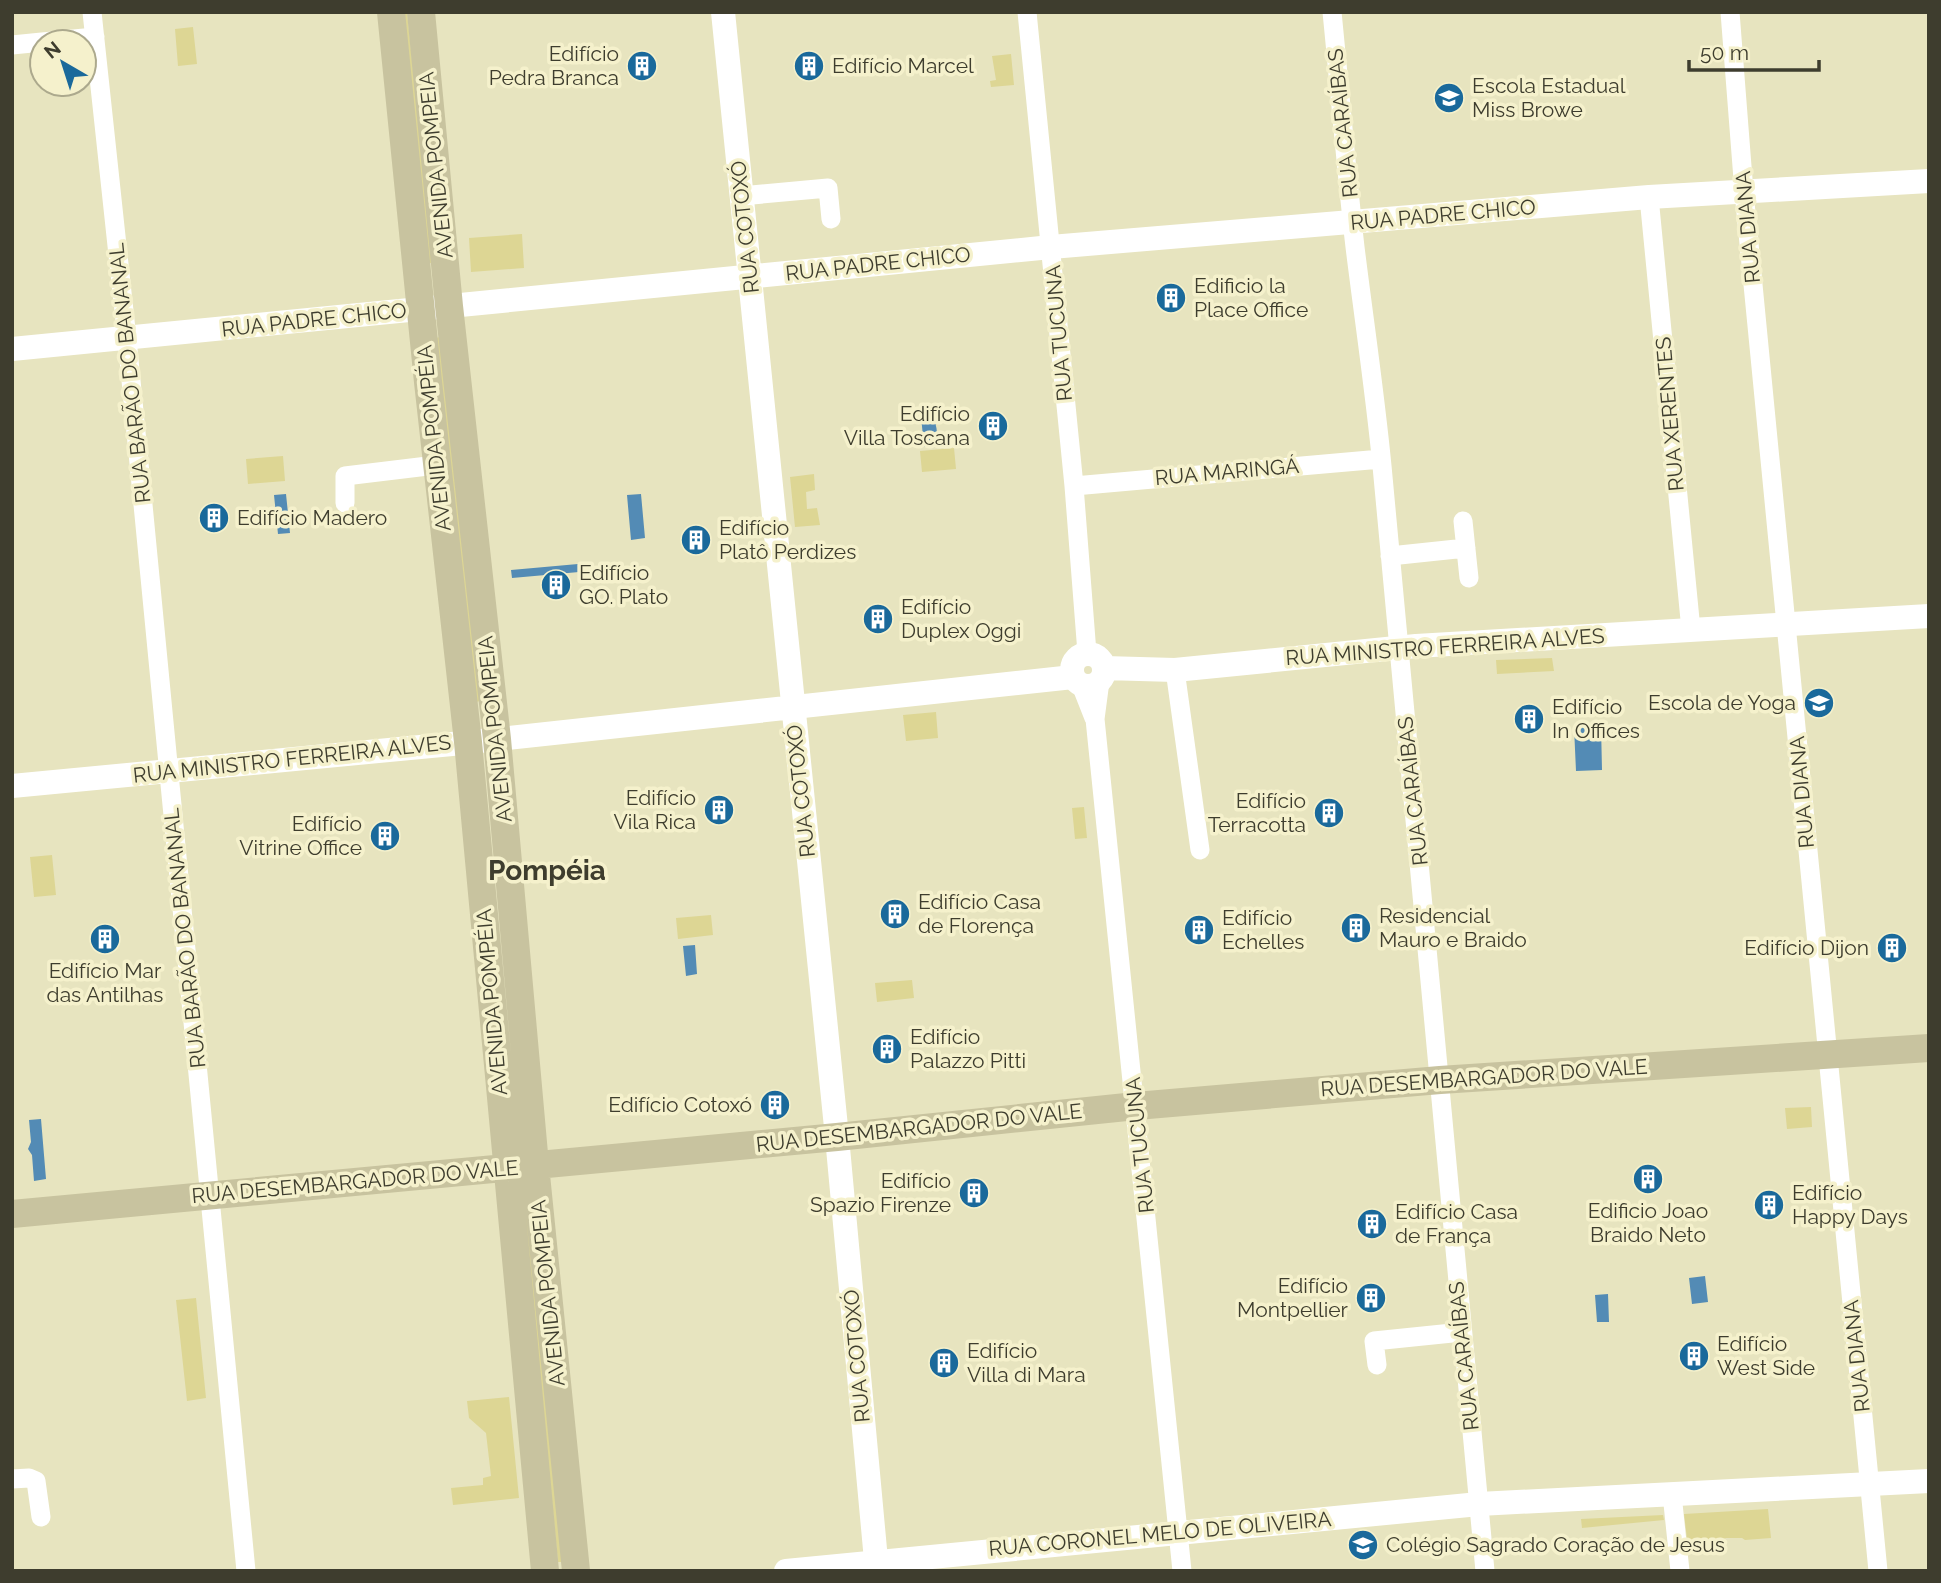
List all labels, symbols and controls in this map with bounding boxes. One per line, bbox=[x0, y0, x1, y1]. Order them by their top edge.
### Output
north arrow bbox=[28, 28, 98, 98]
scale bar bbox=[1689, 28, 1818, 72]
text: N bbox=[40, 37, 65, 63]
text: 50 m bbox=[1700, 40, 1749, 65]
place label: Edifício Pedra Branca bbox=[489, 41, 619, 90]
street label: RUA CARAÍBAS bbox=[1322, 47, 1363, 199]
building icon: Edifício Pedra Branca bbox=[625, 49, 659, 83]
building icon: Edifício Marcel bbox=[792, 49, 826, 83]
place label: Edifício Marcel bbox=[832, 53, 974, 78]
street label: AVENIDA POMPEIA bbox=[413, 71, 458, 260]
place label: Escola Estadual Miss Browe bbox=[1472, 73, 1626, 122]
school or university icon: Escola Estadual Miss Browe bbox=[1432, 81, 1466, 115]
street label: RUA COTOXÓ bbox=[725, 160, 764, 295]
street label: RUA DIANA bbox=[1730, 170, 1765, 284]
street label: RUA PADRE CHICO bbox=[1349, 194, 1537, 235]
street label: RUA PADRE CHICO bbox=[784, 241, 972, 286]
street label: RUA BARÃO DO BANANAL bbox=[103, 242, 156, 504]
street label: RUA TUCUNA bbox=[1040, 264, 1077, 402]
place label: Edificio la Place Office bbox=[1194, 273, 1308, 322]
building icon: Edificio la Place Office bbox=[1154, 281, 1188, 315]
street label: RUA PADRE CHICO bbox=[220, 297, 408, 342]
street label: RUA XERENTES bbox=[1650, 336, 1689, 492]
street label: AVENIDA POMPÉIA bbox=[411, 344, 456, 533]
place label: Edifício Villa Toscana bbox=[844, 401, 970, 450]
building icon: Edifício Villa Toscana bbox=[976, 409, 1010, 443]
street label: RUA MARINGÁ bbox=[1154, 453, 1300, 490]
building icon: Edifício Madero bbox=[197, 501, 231, 535]
place label: Edifício Madero bbox=[237, 505, 387, 530]
place label: Edifício Platô Perdizes bbox=[719, 515, 856, 564]
building icon: Edifício Platô Perdizes bbox=[679, 523, 713, 557]
place label: Edifício GO. Plato bbox=[579, 560, 668, 609]
building icon: Edifício GO. Plato bbox=[539, 568, 573, 602]
place label: Edifício Duplex Oggi bbox=[901, 594, 1021, 643]
building icon: Edifício Duplex Oggi bbox=[861, 602, 895, 636]
street label: RUA MINISTRO FERREIRA ALVES bbox=[1285, 623, 1606, 670]
street label: AVENIDA POMPEIA bbox=[472, 635, 517, 824]
school or university icon: Escola de Yoga bbox=[1802, 686, 1836, 720]
place label: Escola de Yoga bbox=[1648, 690, 1796, 715]
place label: Edifício In Offices bbox=[1552, 694, 1640, 743]
building icon: Edifício In Offices bbox=[1512, 702, 1546, 736]
street label: RUA CARAÍBAS bbox=[1392, 715, 1433, 867]
street label: RUA COTOXÓ bbox=[781, 724, 820, 859]
street label: RUA MINISTRO FERREIRA ALVES bbox=[132, 729, 452, 788]
street label: RUA DIANA bbox=[1784, 735, 1819, 849]
place label: Edifício Vila Rica bbox=[613, 785, 696, 834]
place label: Edifício Terracotta bbox=[1208, 788, 1306, 837]
building icon: Edifício Vila Rica bbox=[702, 793, 736, 827]
building icon: Edifício Terracotta bbox=[1312, 796, 1346, 830]
street label: RUA BARÃO DO BANANAL bbox=[158, 807, 211, 1069]
place label: Edifício Vitrine Office bbox=[239, 811, 362, 860]
building icon: Edifício Vitrine Office bbox=[368, 819, 402, 853]
district label: Pompéia bbox=[488, 854, 606, 887]
place label: Edifício Casa de Florença bbox=[918, 889, 1041, 938]
building icon: Edifício Casa de Florença bbox=[878, 897, 912, 931]
place label: Residencial Mauro e Braido bbox=[1379, 903, 1527, 952]
place label: Edifício Echelles bbox=[1222, 905, 1304, 954]
street label: AVENIDA POMPÉIA bbox=[471, 908, 512, 1096]
building icon: Residencial Mauro e Braido bbox=[1339, 911, 1373, 945]
building icon: Edifício Echelles bbox=[1182, 913, 1216, 947]
building icon: Edifício Mar das Antilhas bbox=[88, 922, 122, 956]
building icon: Edifício Dijon bbox=[1875, 931, 1909, 965]
place label: Edifício Dijon bbox=[1744, 935, 1869, 960]
place label: Edifício Mar das Antilhas bbox=[47, 958, 163, 1007]
place label: Edifício Palazzo Pitti bbox=[910, 1024, 1026, 1073]
building icon: Edifício Palazzo Pitti bbox=[870, 1032, 904, 1066]
street label: RUA DESEMBARGADOR DO VALE bbox=[1320, 1054, 1648, 1101]
street label: RUA TUCUNA bbox=[1120, 1076, 1159, 1214]
building icon: Edifício Cotoxó bbox=[758, 1088, 792, 1122]
place label: Edifício Cotoxó bbox=[608, 1092, 752, 1117]
street label: RUA DESEMBARGADOR DO VALE bbox=[755, 1098, 1083, 1157]
street label: RUA DESEMBARGADOR DO VALE bbox=[191, 1155, 519, 1208]
building icon: Edificio Joao Braido Neto bbox=[1631, 1162, 1665, 1196]
place label: Edifício Spazio Firenze bbox=[810, 1168, 951, 1217]
building icon: Edifício Spazio Firenze bbox=[957, 1176, 991, 1210]
place label: Edifício Happy Days bbox=[1792, 1180, 1908, 1229]
building icon: Edifício Happy Days bbox=[1752, 1188, 1786, 1222]
place label: Edificio Joao Braido Neto bbox=[1588, 1198, 1708, 1247]
street label: AVENIDA POMPEIA bbox=[525, 1199, 570, 1388]
place label: Edifício Casa de França bbox=[1395, 1199, 1518, 1248]
building icon: Edifício Casa de França bbox=[1355, 1207, 1389, 1241]
place label: Edifício Montpellier bbox=[1237, 1273, 1349, 1322]
street label: RUA CARAÍBAS bbox=[1443, 1280, 1484, 1432]
building icon: Edifício Montpellier bbox=[1354, 1281, 1388, 1315]
street label: RUA COTOXÓ bbox=[838, 1289, 875, 1423]
street label: RUA DIANA bbox=[1838, 1299, 1875, 1413]
place label: Edifício West Side bbox=[1717, 1331, 1815, 1380]
place label: Edifício Villa di Mara bbox=[967, 1338, 1086, 1387]
building icon: Edifício West Side bbox=[1677, 1339, 1711, 1373]
building icon: Edifício Villa di Mara bbox=[927, 1346, 961, 1380]
street label: RUA CORONEL MELO DE OLIVEIRA bbox=[988, 1506, 1332, 1561]
school or university icon: Colégio Sagrado Coração de Jesus bbox=[1346, 1528, 1380, 1562]
place label: Colégio Sagrado Coração de Jesus bbox=[1386, 1532, 1725, 1557]

